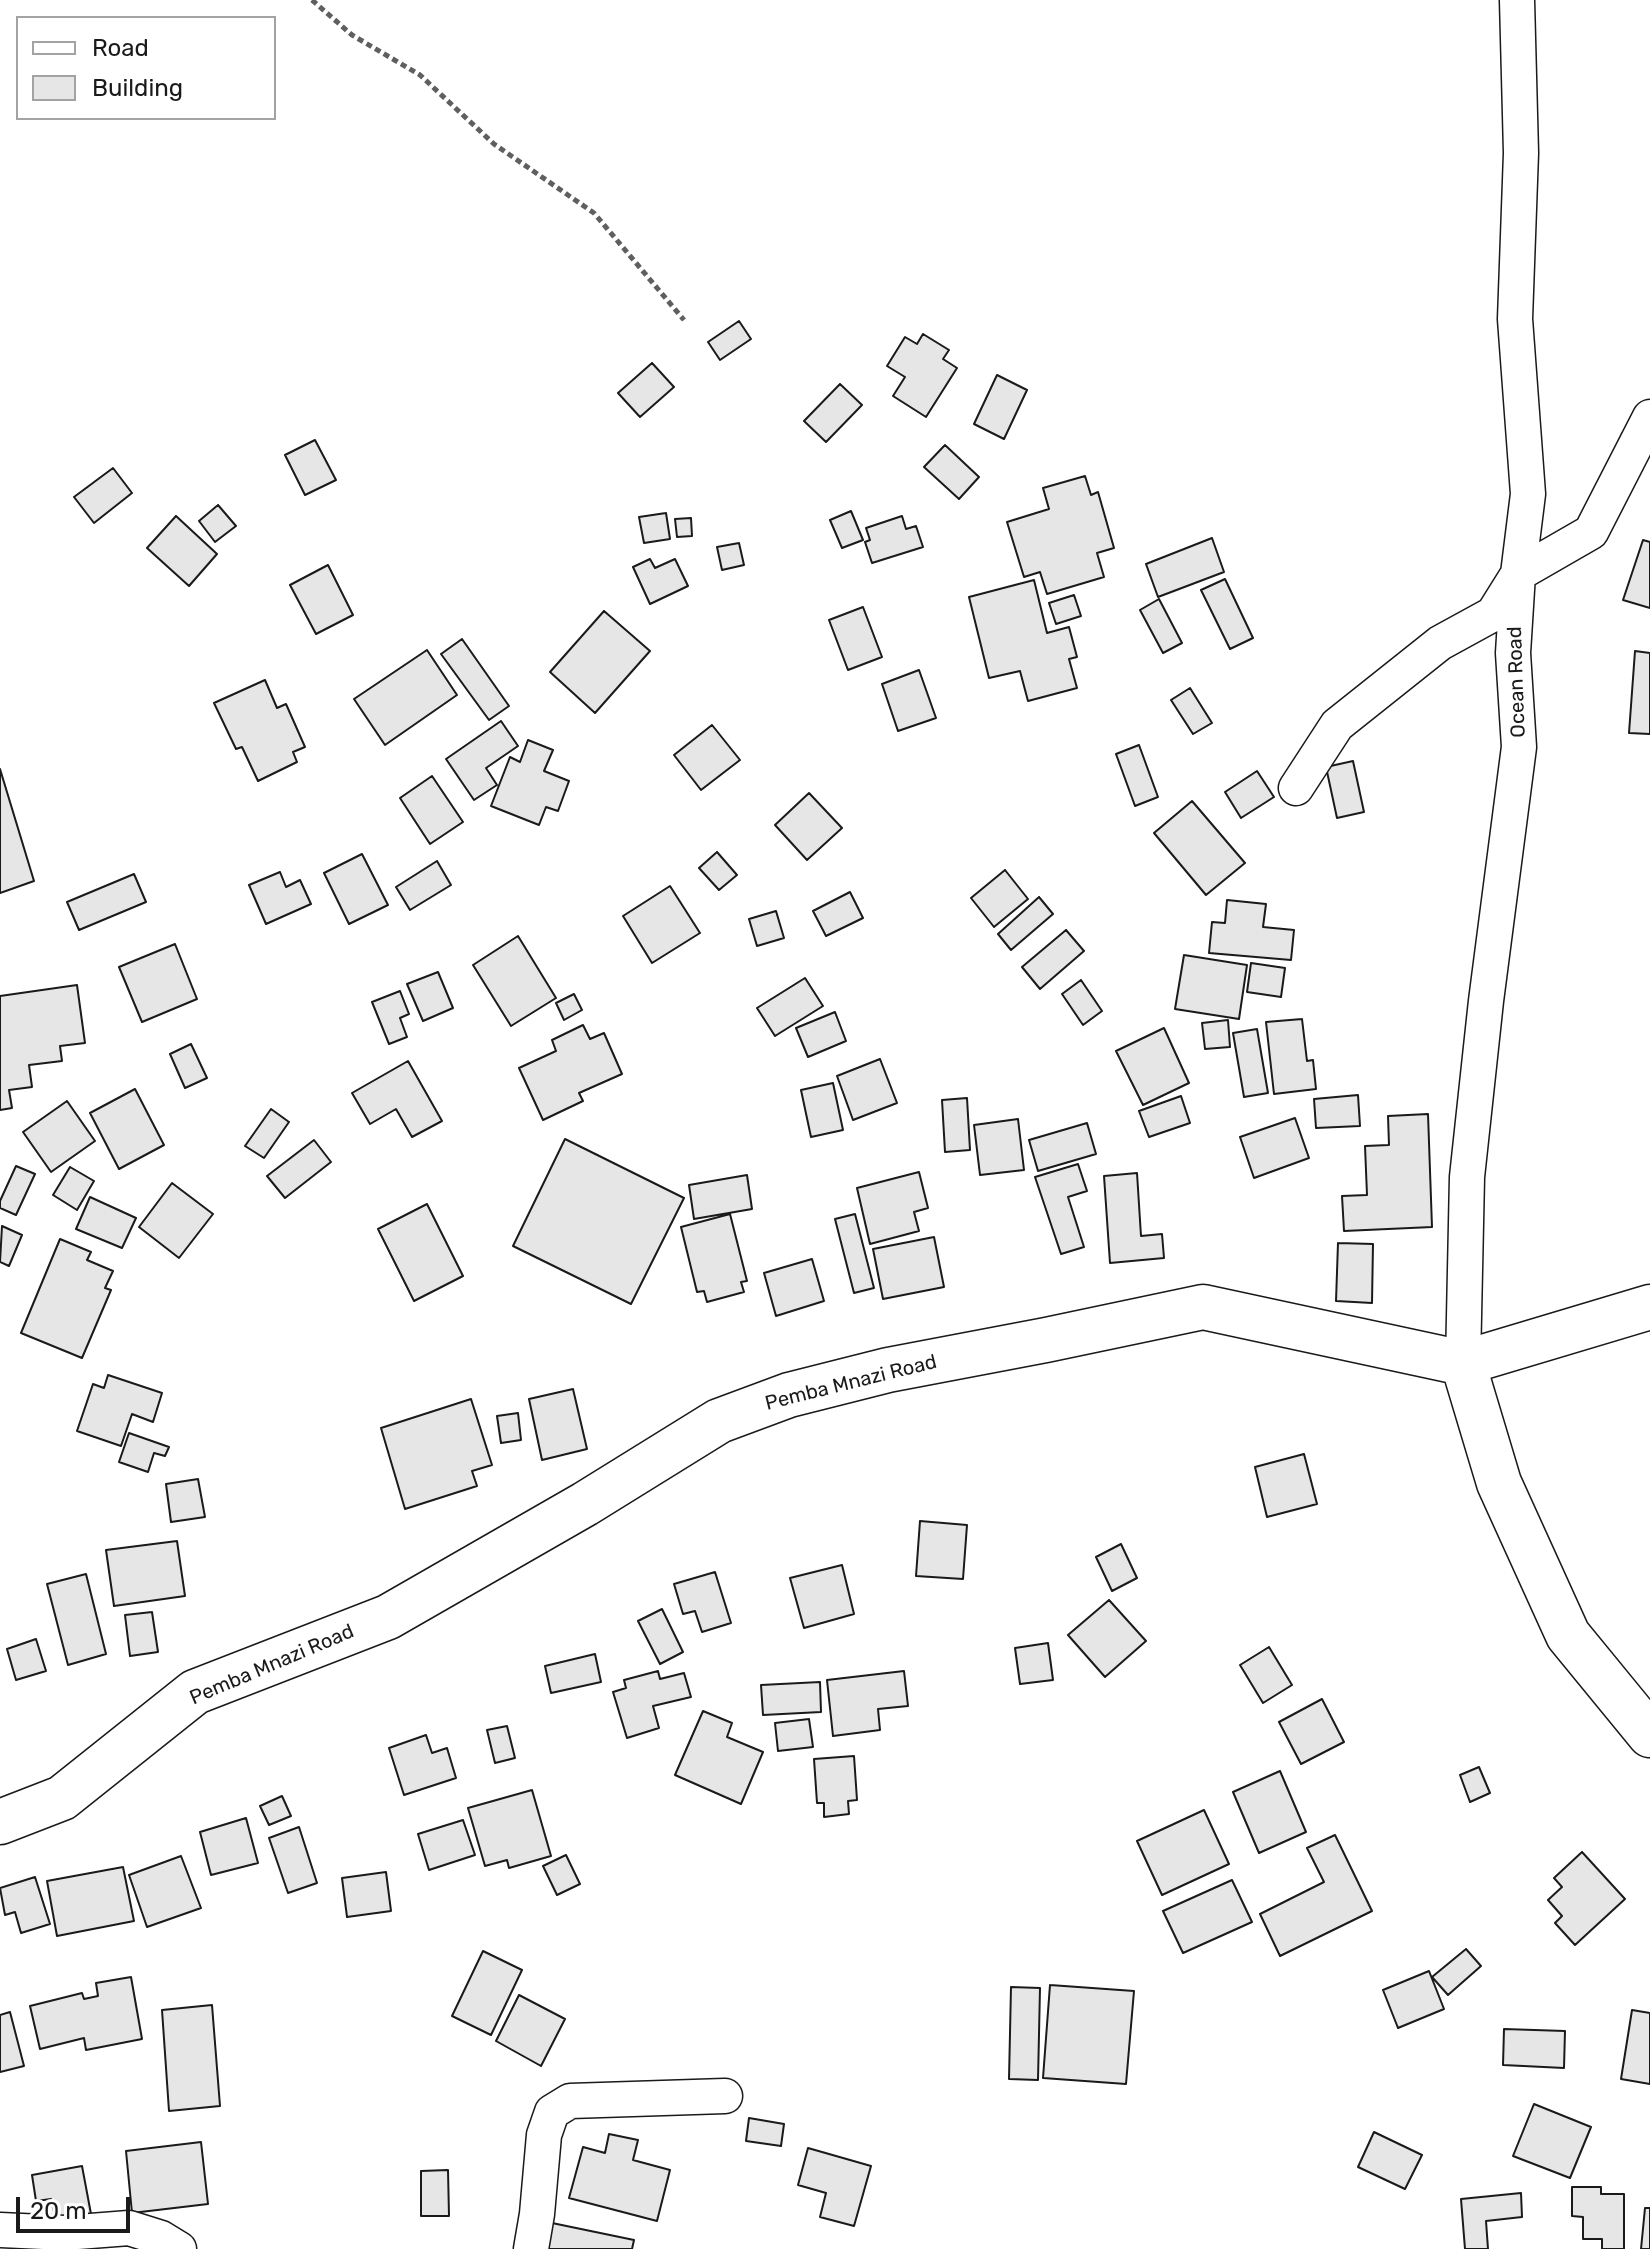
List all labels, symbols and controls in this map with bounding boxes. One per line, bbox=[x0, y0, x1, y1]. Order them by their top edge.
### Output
legend bbox=[16, 16, 276, 120]
text: Road bbox=[92, 34, 149, 62]
text: Building bbox=[92, 74, 183, 102]
street label: Ocean Road bbox=[1503, 626, 1531, 738]
street label: Pemba Mnazi Road bbox=[763, 1350, 939, 1416]
street label: Pemba Mnazi Road bbox=[186, 1620, 358, 1710]
scale bar bbox=[20, 2181, 134, 2231]
text: 20 m bbox=[30, 2197, 87, 2225]

